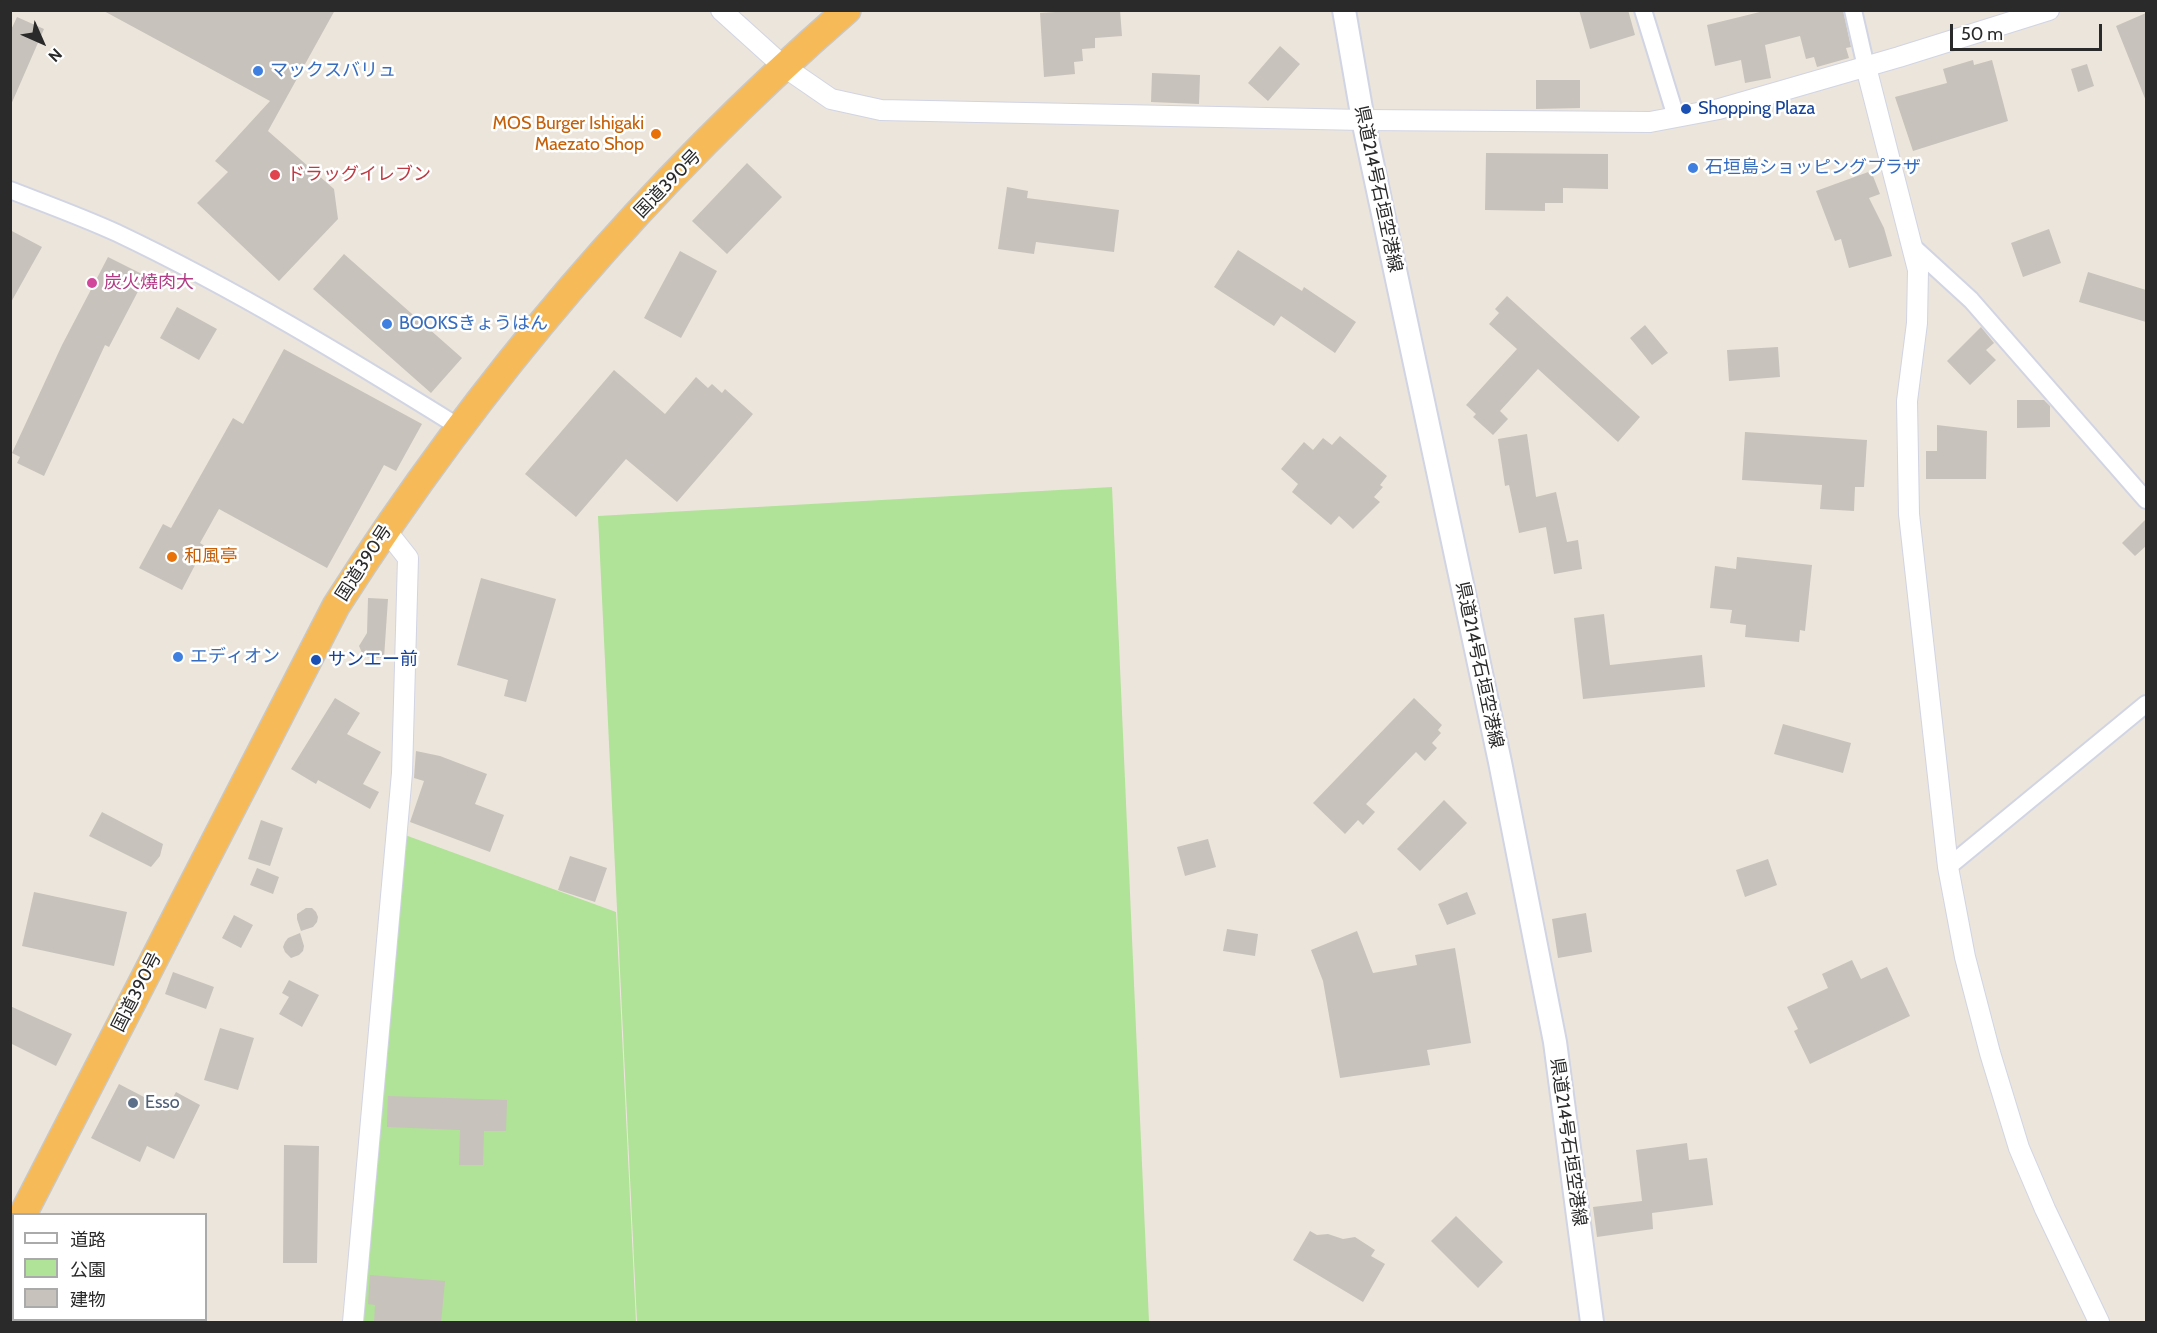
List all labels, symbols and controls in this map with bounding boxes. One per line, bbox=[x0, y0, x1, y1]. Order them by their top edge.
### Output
north arrow bbox=[12, 12, 72, 72]
scale bar bbox=[1953, 12, 2104, 50]
text: 50 m bbox=[1961, 23, 2003, 45]
text: N bbox=[44, 44, 66, 66]
place label: マックスバリュ bbox=[270, 60, 396, 82]
marker: マックスバリュ bbox=[251, 64, 265, 78]
place label: Shopping Plaza bbox=[1698, 98, 1815, 120]
marker: Shopping Plaza bbox=[1679, 102, 1693, 116]
street label: 県道214号石垣空港線 bbox=[1350, 104, 1406, 274]
place label: MOS Burger Ishigaki Maezato Shop bbox=[493, 113, 644, 156]
marker: MOS Burger Ishigaki Maezato Shop bbox=[649, 127, 663, 141]
street label: 国道390号 bbox=[630, 145, 706, 223]
place label: 石垣島ショッピングプラザ bbox=[1705, 157, 1921, 179]
marker: 石垣島ショッピングプラザ bbox=[1686, 161, 1700, 175]
place label: ドラッグイレブン bbox=[287, 164, 431, 186]
marker: ドラッグイレブン bbox=[268, 168, 282, 182]
place label: 炭火燒肉大 bbox=[104, 272, 194, 294]
marker: 炭火燒肉大 bbox=[85, 276, 99, 290]
place label: BOOKSきょうはん bbox=[399, 313, 548, 335]
marker: BOOKSきょうはん bbox=[380, 317, 394, 331]
street label: 国道390号 bbox=[331, 521, 397, 605]
place label: 和風亭 bbox=[184, 546, 238, 568]
marker: 和風亭 bbox=[165, 550, 179, 564]
street label: 県道214号石垣空港線 bbox=[1451, 580, 1507, 750]
place label: エディオン bbox=[190, 646, 280, 668]
place label: サンエー前 bbox=[328, 649, 418, 671]
marker: エディオン bbox=[171, 650, 185, 664]
marker: サンエー前 bbox=[309, 653, 323, 667]
street label: 国道390号 bbox=[108, 949, 166, 1035]
street label: 県道214号石垣空港線 bbox=[1545, 1056, 1591, 1228]
place label: Esso bbox=[145, 1092, 180, 1114]
marker: Esso bbox=[126, 1096, 140, 1110]
legend bbox=[12, 1213, 207, 1321]
text: 道路 bbox=[70, 1229, 106, 1251]
text: 公園 bbox=[70, 1259, 106, 1281]
text: 建物 bbox=[70, 1289, 106, 1311]

